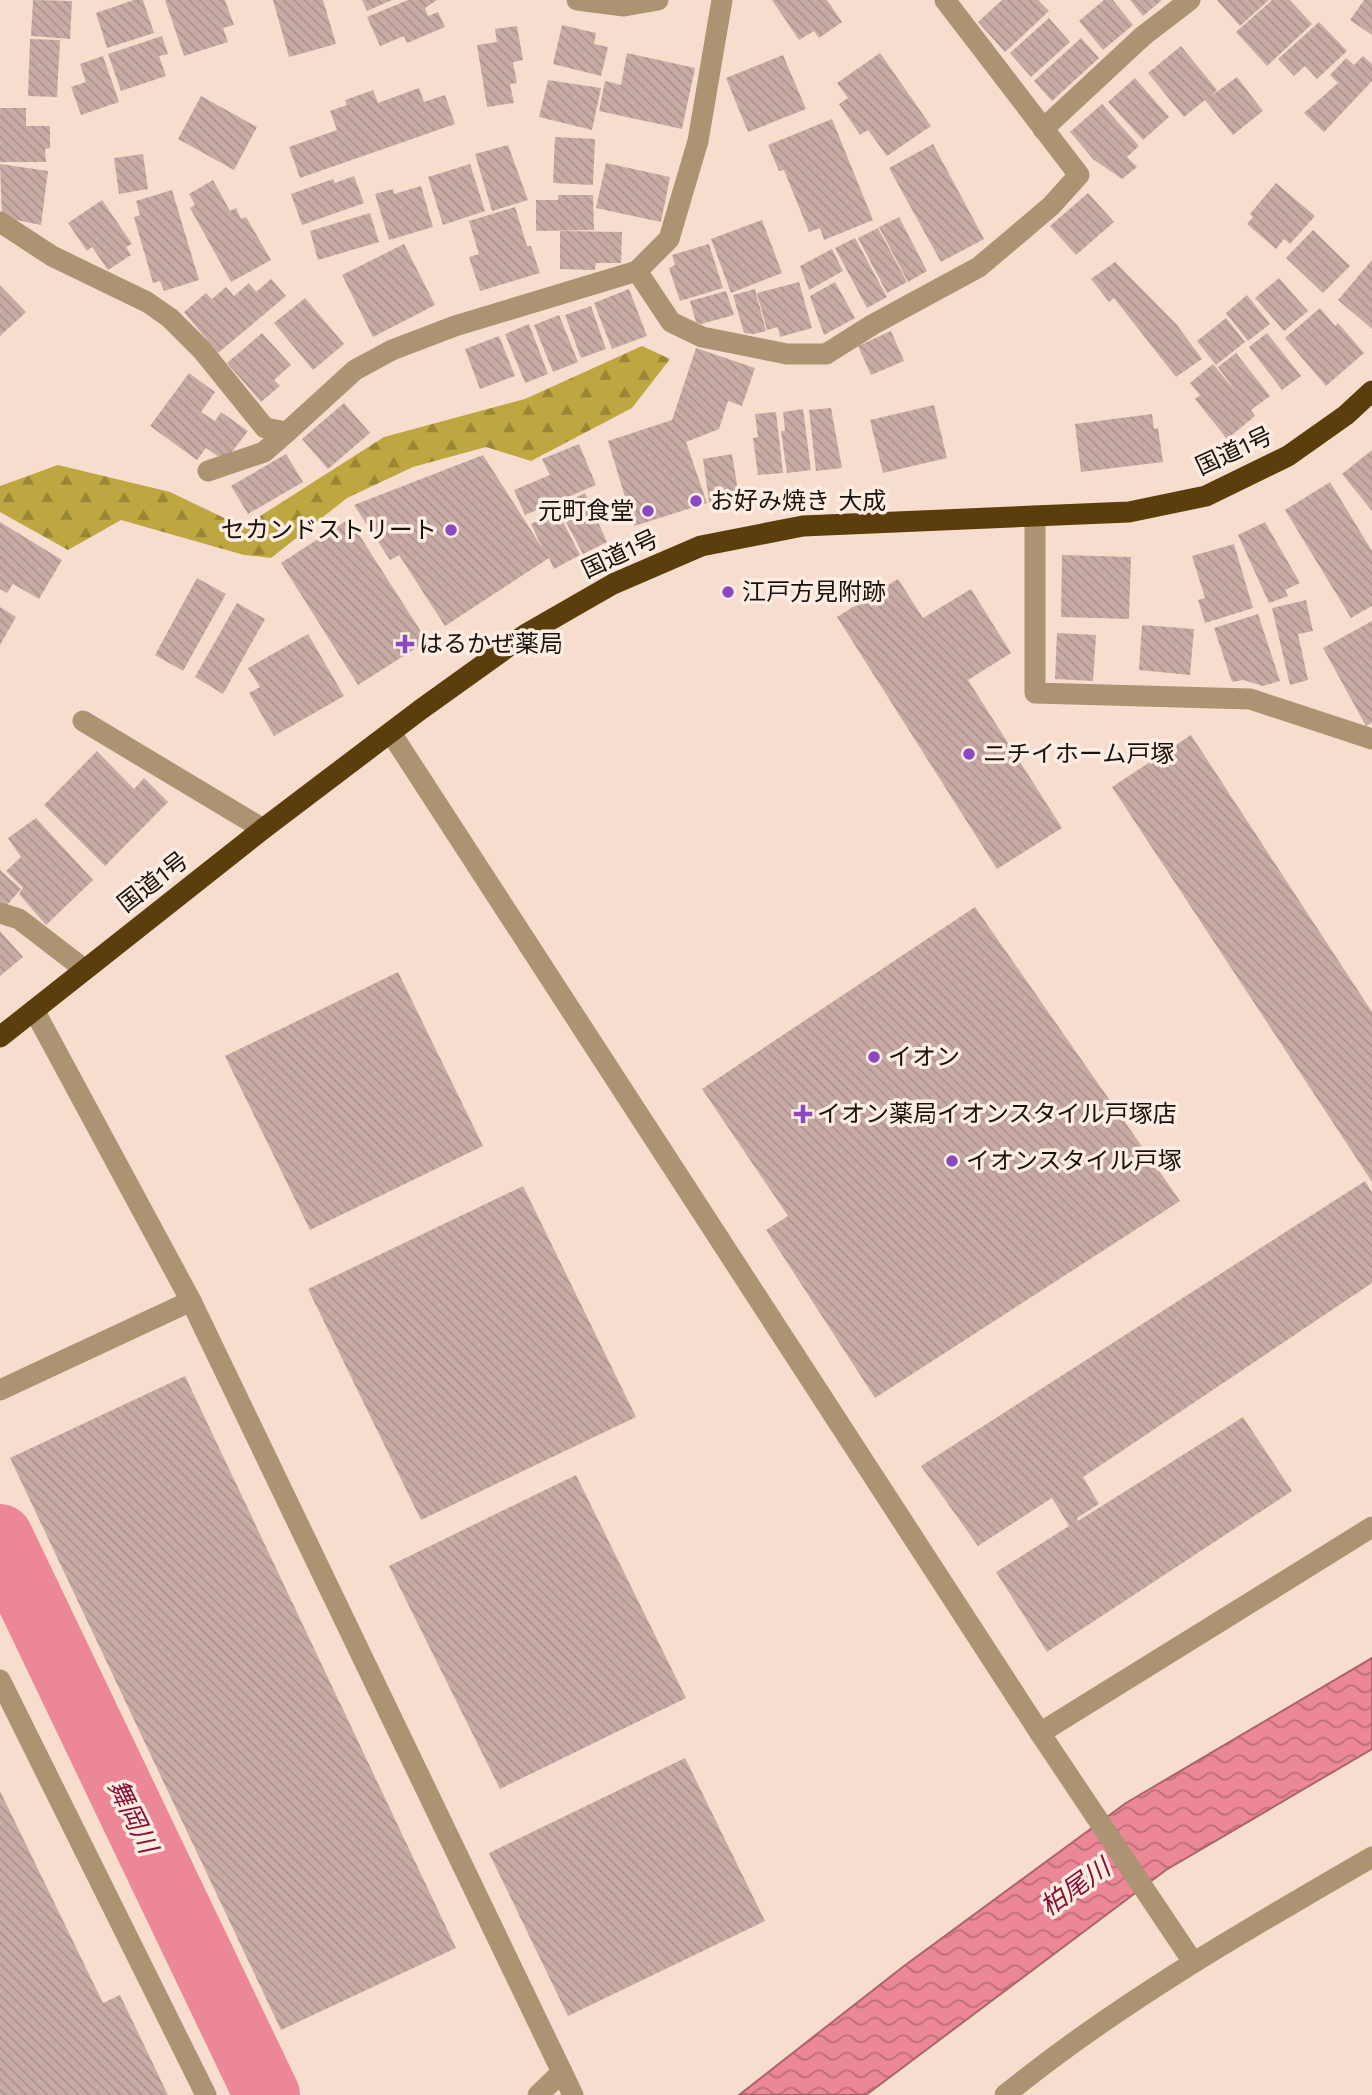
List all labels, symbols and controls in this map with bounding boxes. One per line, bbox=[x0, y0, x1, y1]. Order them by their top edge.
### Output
street label: 国道1号 bbox=[1191, 421, 1277, 481]
place label: お好み焼き 大成 bbox=[710, 487, 886, 515]
marker: お好み焼き 大成 bbox=[688, 493, 704, 509]
place label: 元町食堂 bbox=[538, 497, 634, 525]
marker: 元町食堂 bbox=[640, 503, 656, 519]
place label: セカンドストリート bbox=[221, 516, 437, 544]
marker: セカンドストリート bbox=[443, 522, 459, 538]
street label: 国道1号 bbox=[577, 524, 663, 584]
place label: 江戸方見附跡 bbox=[742, 578, 886, 606]
marker: 江戸方見附跡 bbox=[720, 584, 736, 600]
place label: はるかぜ薬局 bbox=[419, 630, 563, 658]
marker: はるかぜ薬局 bbox=[397, 636, 413, 652]
place label: ニチイホーム戸塚 bbox=[983, 740, 1174, 768]
marker: ニチイホーム戸塚 bbox=[961, 746, 977, 762]
street label: 国道1号 bbox=[112, 846, 194, 918]
place label: イオン bbox=[888, 1043, 960, 1071]
marker: イオン bbox=[866, 1049, 882, 1065]
place label: イオン薬局イオンスタイル戸塚店 bbox=[817, 1100, 1177, 1128]
marker: イオン薬局イオンスタイル戸塚店 bbox=[795, 1106, 811, 1122]
place label: イオンスタイル戸塚 bbox=[966, 1147, 1182, 1175]
marker: イオンスタイル戸塚 bbox=[944, 1153, 960, 1169]
water label: 舞岡川 bbox=[102, 1774, 165, 1860]
water label: 柏尾川 bbox=[1034, 1851, 1118, 1922]

